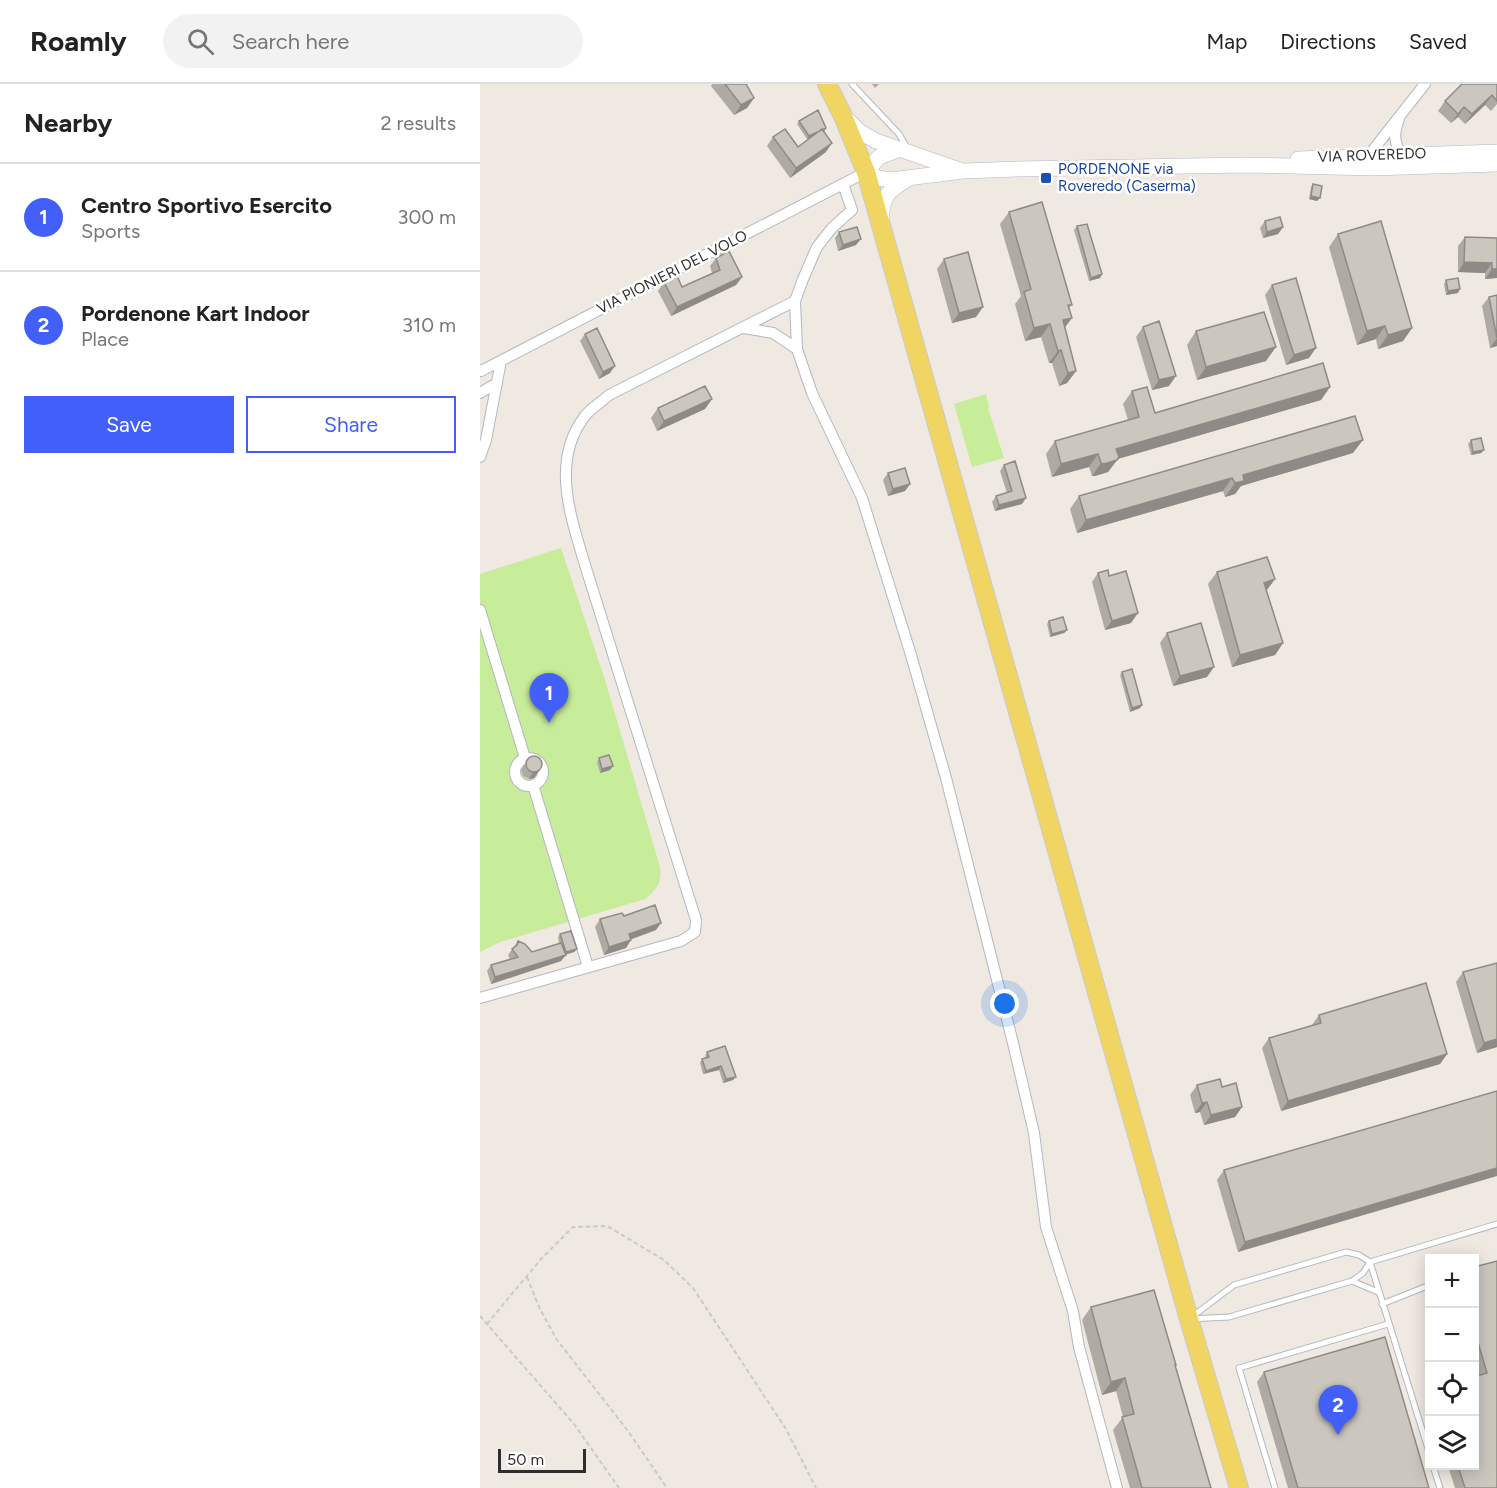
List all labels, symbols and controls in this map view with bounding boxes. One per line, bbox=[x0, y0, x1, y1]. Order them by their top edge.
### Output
search box bbox=[163, 14, 583, 68]
text: Roamly bbox=[30, 24, 127, 58]
icon: search bbox=[184, 25, 217, 58]
text: Search here bbox=[232, 28, 349, 55]
text: Map bbox=[1206, 29, 1247, 54]
text: Directions bbox=[1280, 29, 1376, 54]
text: Saved bbox=[1409, 29, 1467, 54]
text: Nearby bbox=[24, 107, 112, 139]
text: 2 results bbox=[380, 111, 456, 135]
street label: VIA ROVEREDO bbox=[1317, 144, 1427, 166]
place label: PORDENONE via Roveredo (Caserma) bbox=[1058, 160, 1196, 195]
marker: PORDENONE via Roveredo (Caserma) bbox=[1039, 171, 1053, 185]
text: Centro Sportivo Esercito bbox=[81, 192, 332, 219]
text: 1 bbox=[39, 205, 48, 229]
text: 300 m bbox=[398, 205, 456, 229]
text: Sports bbox=[81, 219, 140, 243]
street label: VIA PIONIERI DEL VOLO bbox=[594, 226, 750, 318]
text: Pordenone Kart Indoor bbox=[81, 300, 310, 327]
text: 2 bbox=[38, 313, 49, 337]
text: 310 m bbox=[402, 313, 456, 337]
text: Place bbox=[81, 327, 129, 351]
button: Save bbox=[24, 396, 234, 453]
button: Share bbox=[246, 396, 456, 453]
pin: 1 bbox=[530, 674, 568, 723]
your location bbox=[990, 989, 1019, 1018]
map controls bbox=[1425, 1254, 1479, 1470]
button: + bbox=[1425, 1254, 1479, 1308]
button: − bbox=[1425, 1308, 1479, 1362]
button: locate bbox=[1425, 1362, 1479, 1416]
pin: 2 bbox=[1318, 1386, 1358, 1435]
button: layers bbox=[1425, 1416, 1479, 1470]
scale bar bbox=[498, 1446, 586, 1474]
text: 50 m bbox=[507, 1450, 544, 1469]

